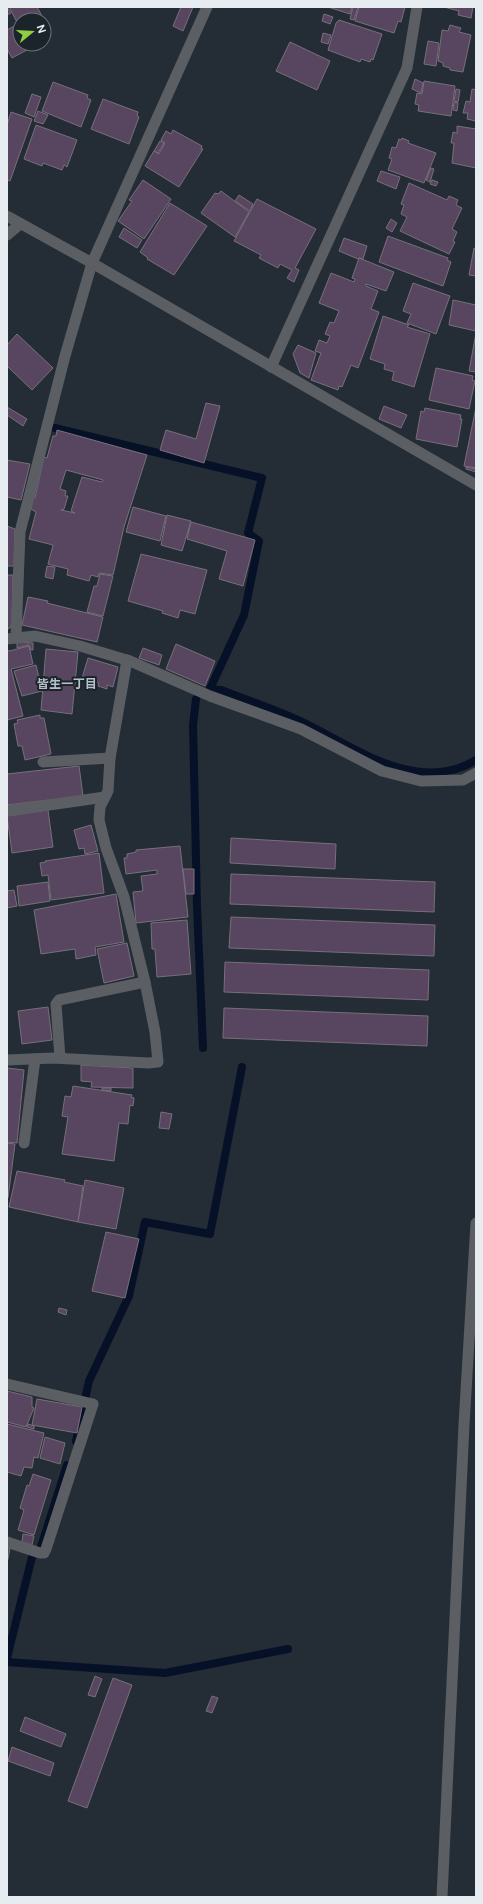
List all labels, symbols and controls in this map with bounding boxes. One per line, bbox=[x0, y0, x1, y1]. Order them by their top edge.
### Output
north arrow bbox=[12, 12, 52, 52]
text: N bbox=[34, 23, 49, 35]
district label: 皆生一丁目 bbox=[37, 676, 97, 692]

